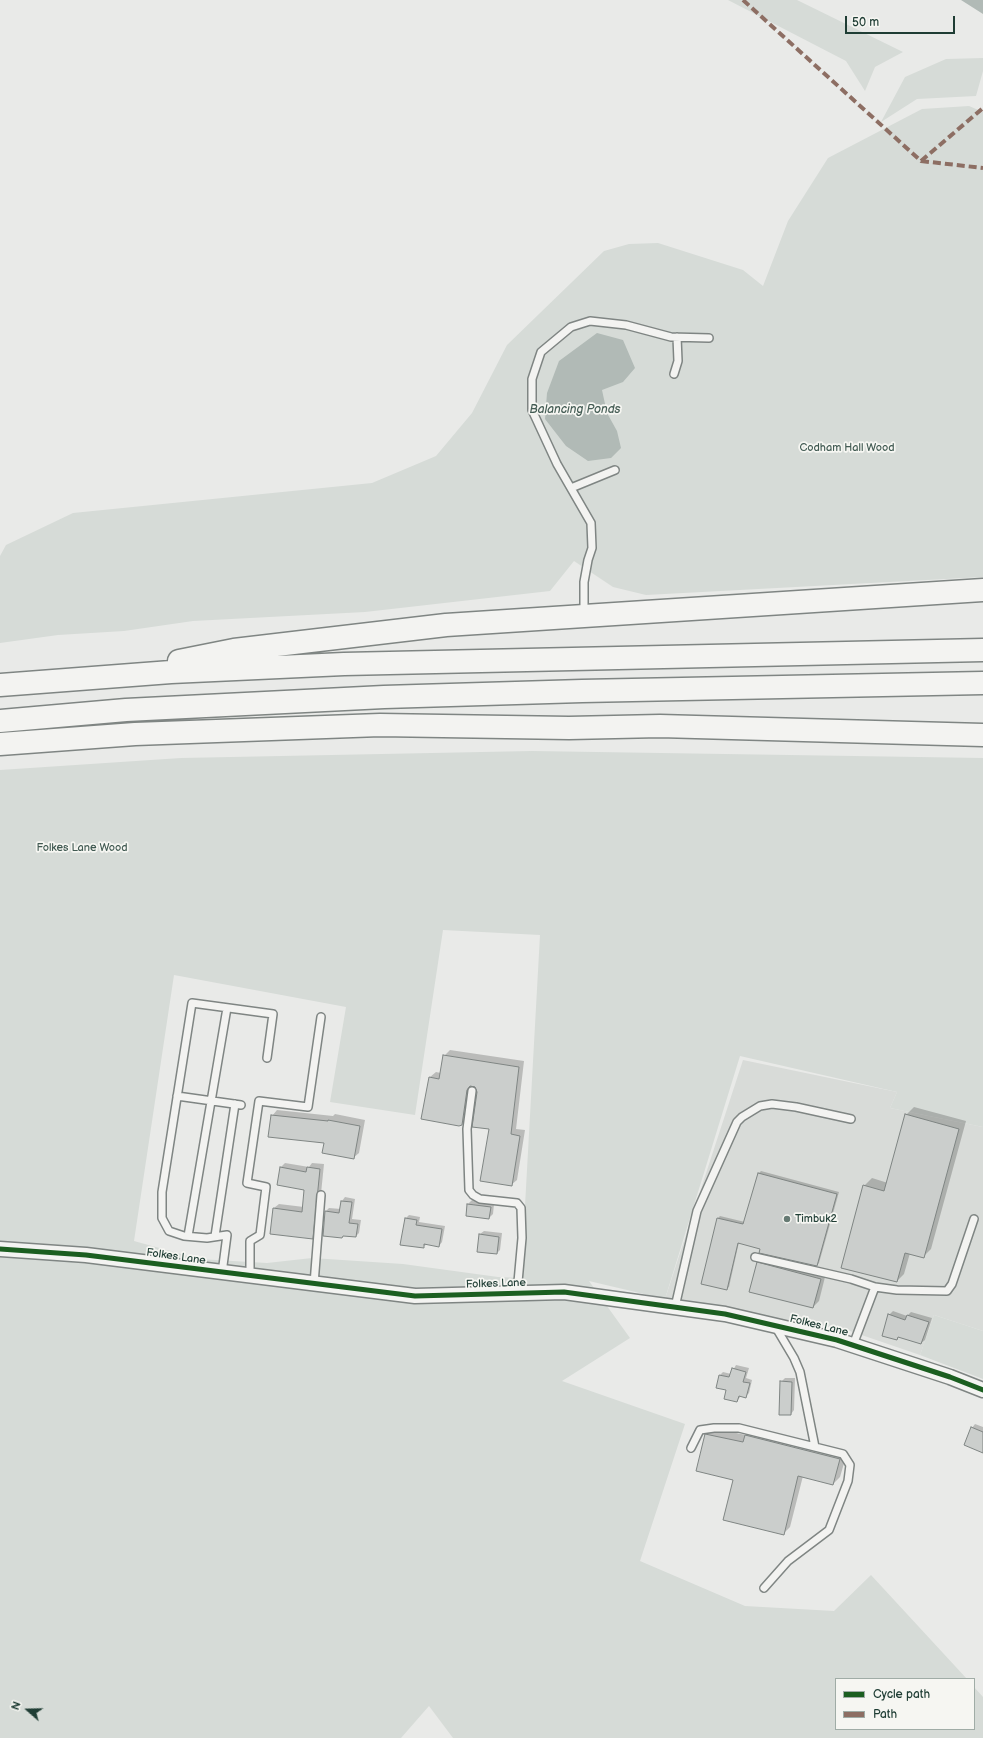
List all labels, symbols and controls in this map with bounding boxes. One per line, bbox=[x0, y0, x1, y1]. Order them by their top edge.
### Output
scale bar bbox=[847, 8, 957, 34]
text: 50 m bbox=[852, 15, 879, 30]
water label: Balancing Ponds bbox=[530, 403, 620, 417]
park label: Codham Hall Wood bbox=[799, 441, 895, 455]
park label: Folkes Lane Wood bbox=[36, 841, 128, 855]
place label: Timbuk2 bbox=[795, 1212, 837, 1226]
marker: Timbuk2 bbox=[782, 1214, 792, 1224]
street label: Folkes Lane bbox=[145, 1246, 207, 1268]
street label: Folkes Lane bbox=[466, 1276, 526, 1292]
street label: Folkes Lane bbox=[788, 1312, 850, 1340]
legend bbox=[835, 1678, 975, 1730]
text: Cycle path bbox=[873, 1687, 930, 1702]
north arrow bbox=[8, 1690, 48, 1730]
text: N bbox=[9, 1700, 24, 1712]
text: Path bbox=[873, 1707, 897, 1722]

